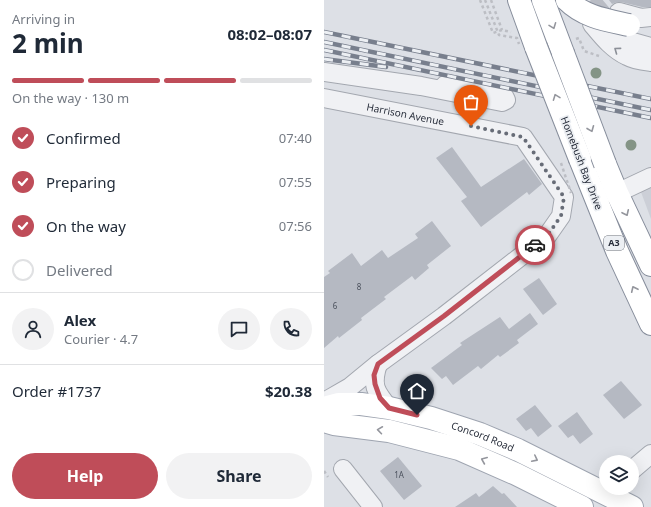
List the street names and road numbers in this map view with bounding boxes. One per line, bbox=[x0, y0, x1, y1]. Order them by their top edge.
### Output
street label: Harrison Avenue bbox=[365, 100, 446, 128]
street label: Homebush Bay Drive bbox=[558, 114, 606, 212]
road number: A3 bbox=[604, 236, 624, 250]
street label: Concord Road bbox=[450, 418, 516, 455]

